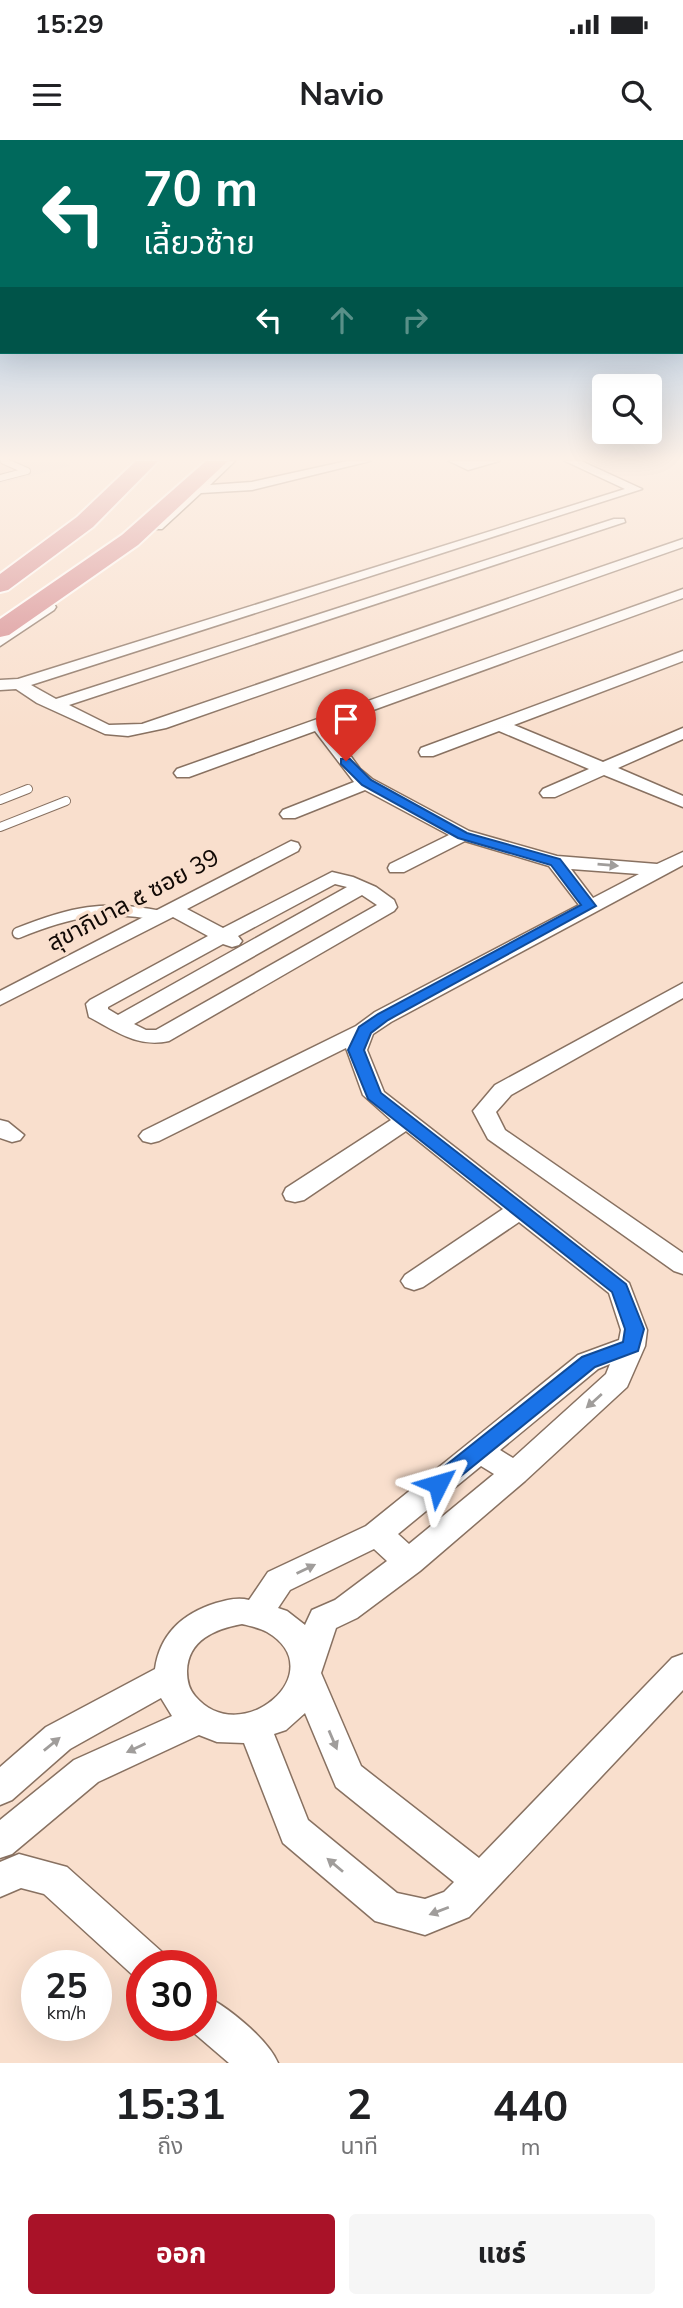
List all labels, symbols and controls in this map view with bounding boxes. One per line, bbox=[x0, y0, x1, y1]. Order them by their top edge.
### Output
text: 15:29 bbox=[35, 7, 104, 42]
text: Navio bbox=[299, 73, 384, 116]
icon: menu bbox=[28, 76, 66, 114]
icon: search bbox=[617, 76, 655, 114]
text: 70 m bbox=[143, 156, 258, 223]
icon: left bbox=[28, 168, 119, 259]
text: เลี้ยวซ้าย bbox=[143, 222, 255, 265]
icon: left bbox=[250, 301, 288, 339]
icon: ahead bbox=[323, 301, 361, 339]
icon: right bbox=[396, 301, 434, 339]
map controls bbox=[592, 374, 662, 444]
button: search bbox=[592, 374, 662, 444]
pin bbox=[316, 689, 376, 761]
icon: arrive bbox=[327, 700, 365, 738]
street label: สุขาภิบาล ๕ ซอย 39 bbox=[41, 841, 225, 959]
one-way arrow bbox=[597, 860, 619, 871]
one-way arrow bbox=[586, 1393, 603, 1409]
position arrow bbox=[401, 1447, 475, 1521]
one-way arrow bbox=[296, 1563, 316, 1575]
one-way arrow bbox=[328, 1730, 339, 1751]
one-way arrow bbox=[42, 1737, 60, 1752]
one-way arrow bbox=[126, 1742, 146, 1754]
one-way arrow bbox=[327, 1858, 344, 1873]
one-way arrow bbox=[428, 1906, 449, 1917]
speed limit sign: 30 bbox=[126, 1950, 217, 2041]
text: 25 bbox=[45, 1963, 88, 2010]
text: km/h bbox=[47, 2001, 86, 2025]
text: 15:31 bbox=[115, 2077, 226, 2134]
text: 2 bbox=[347, 2077, 372, 2134]
text: 440 bbox=[493, 2079, 568, 2136]
text: ถึง bbox=[157, 2131, 183, 2162]
text: นาที bbox=[341, 2131, 378, 2162]
text: m bbox=[521, 2132, 540, 2163]
button: ออก bbox=[28, 2214, 335, 2294]
button: แชร์ bbox=[349, 2214, 655, 2294]

